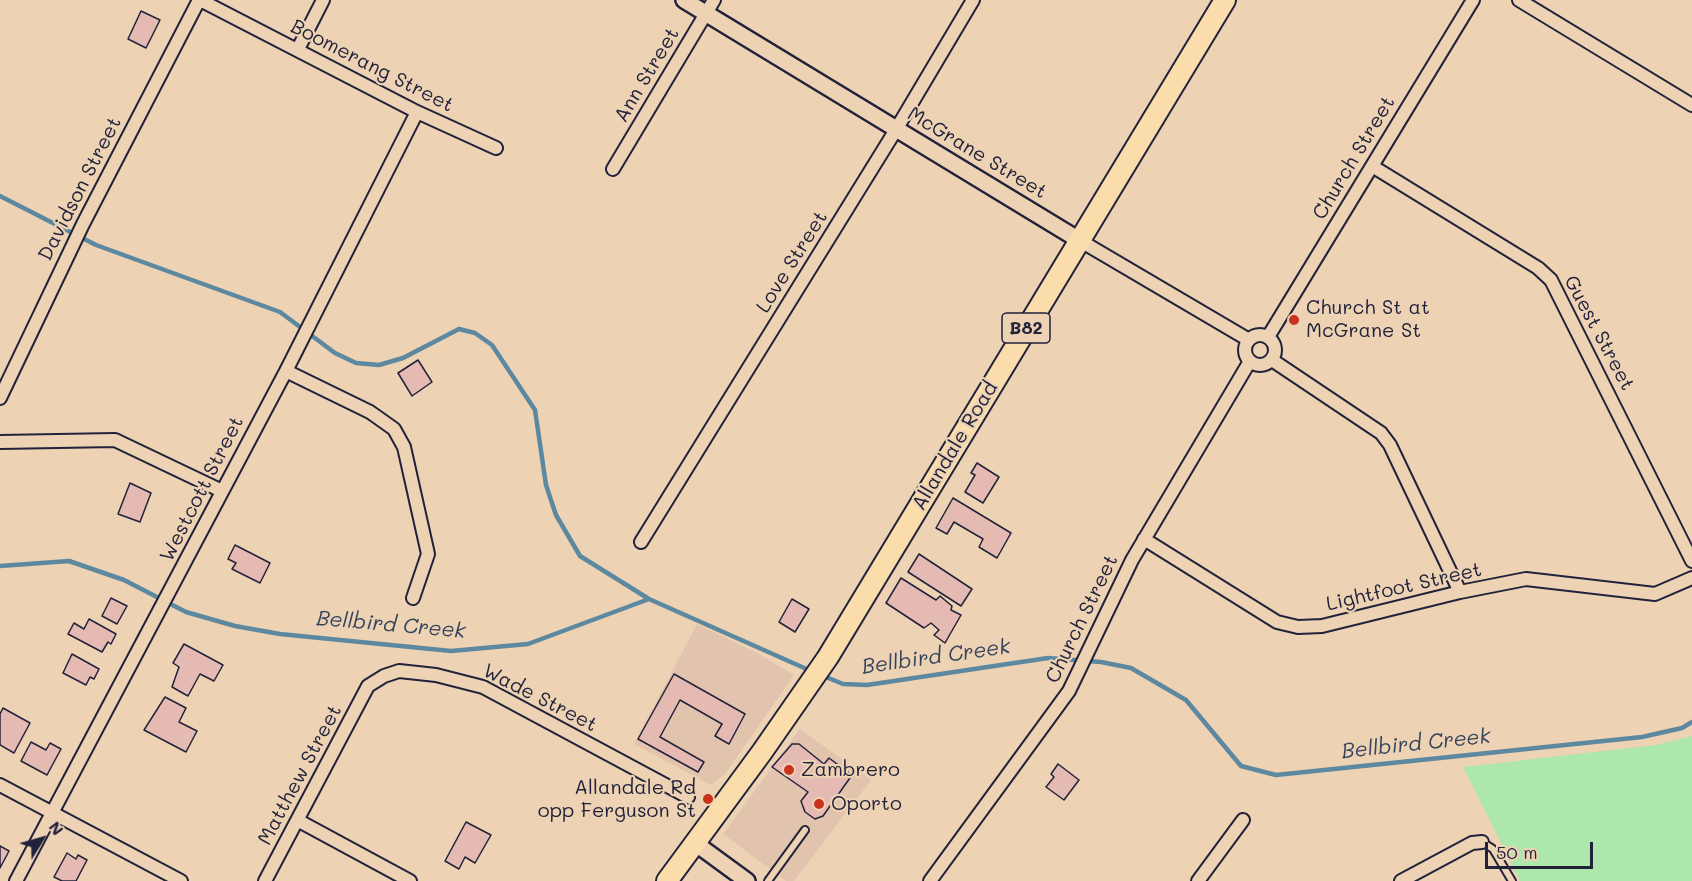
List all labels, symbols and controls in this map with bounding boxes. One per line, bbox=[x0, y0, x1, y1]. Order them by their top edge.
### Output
street label: Boomerang Street bbox=[286, 15, 458, 117]
street label: Ann Street bbox=[609, 23, 685, 127]
street label: Church Street bbox=[1308, 92, 1400, 224]
street label: McGrane Street bbox=[903, 102, 1051, 204]
street label: Davidson Street bbox=[33, 113, 127, 265]
street label: Love Street bbox=[751, 207, 833, 317]
street label: Guest Street bbox=[1559, 271, 1639, 395]
place label: Church St at McGrane St bbox=[1306, 296, 1430, 343]
road number: B82 bbox=[1002, 313, 1050, 343]
marker: Church St at McGrane St bbox=[1287, 313, 1301, 327]
street label: Allandale Road bbox=[907, 377, 1003, 515]
street label: Westcott Street bbox=[155, 412, 249, 566]
street label: Church Street bbox=[1041, 551, 1123, 687]
street label: Lightfoot Street bbox=[1324, 557, 1484, 617]
water label: Bellbird Creek bbox=[315, 606, 467, 644]
water label: Bellbird Creek bbox=[860, 634, 1012, 680]
street label: Wade Street bbox=[479, 659, 601, 737]
street label: Matthew Street bbox=[253, 701, 347, 849]
water label: Bellbird Creek bbox=[1340, 724, 1492, 764]
place label: Zambrero bbox=[801, 758, 900, 782]
marker: Zambrero bbox=[782, 763, 796, 777]
place label: Allandale Rd opp Ferguson St bbox=[538, 776, 696, 823]
marker: Allandale Rd opp Ferguson St bbox=[701, 792, 715, 806]
place label: Oporto bbox=[831, 792, 902, 816]
marker: Oporto bbox=[812, 797, 826, 811]
north arrow bbox=[12, 809, 72, 869]
text: N bbox=[45, 817, 69, 839]
scale bar bbox=[1488, 830, 1596, 868]
text: 50 m bbox=[1496, 840, 1538, 864]

